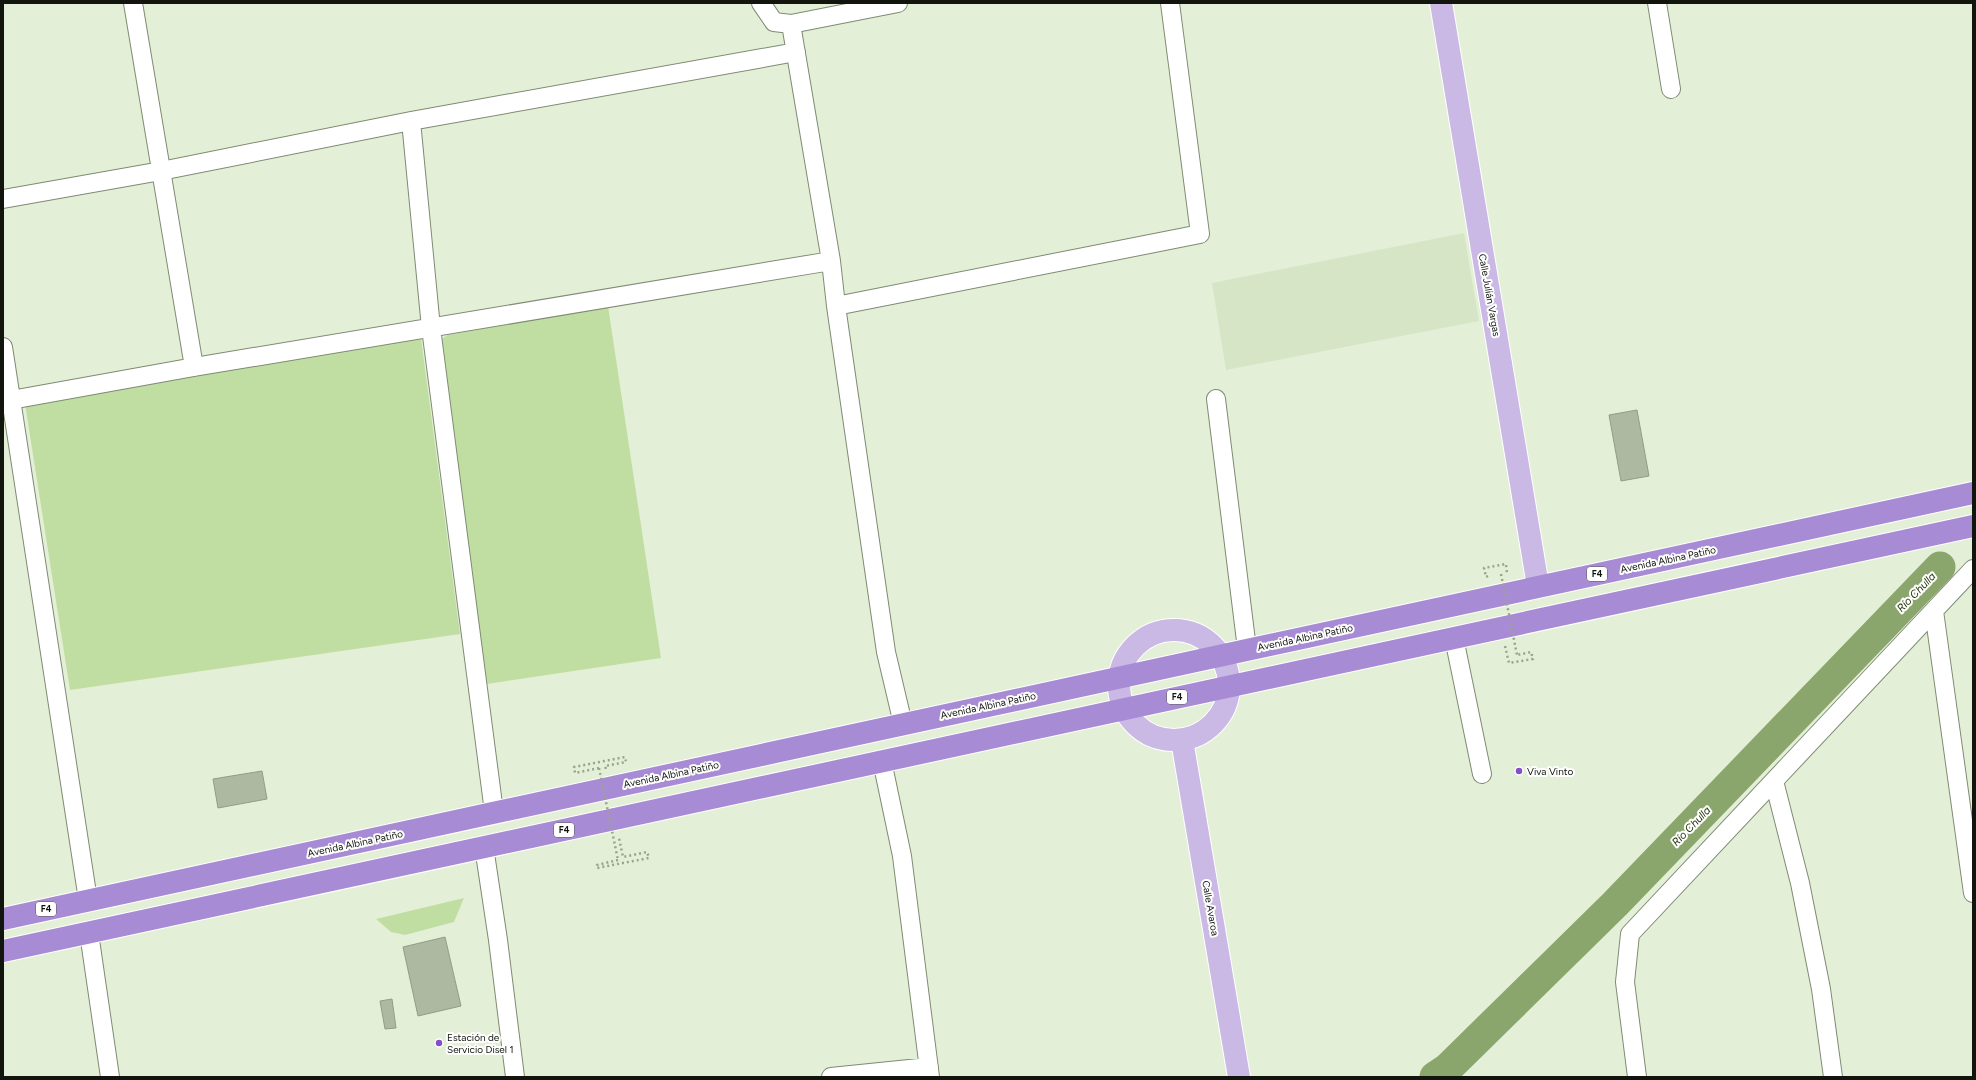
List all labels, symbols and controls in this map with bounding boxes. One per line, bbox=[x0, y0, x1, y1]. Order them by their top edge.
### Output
street label: Calle Julián Vargas bbox=[1476, 253, 1503, 338]
street label: Avenida Albina Patiño bbox=[1619, 543, 1717, 576]
road number: F4 bbox=[1587, 567, 1607, 581]
water label: Río Chulla bbox=[1894, 569, 1939, 615]
street label: Avenida Albina Patiño bbox=[1256, 621, 1354, 654]
street label: Avenida Albina Patiño bbox=[939, 689, 1037, 722]
road number: F4 bbox=[1167, 690, 1187, 704]
street label: Avenida Albina Patiño bbox=[622, 758, 720, 791]
place label: Viva Vinto bbox=[1527, 765, 1573, 778]
marker: Viva Vinto bbox=[1514, 766, 1524, 776]
water label: Río Chulla bbox=[1669, 803, 1714, 849]
road number: F4 bbox=[554, 823, 574, 837]
street label: Avenida Albina Patiño bbox=[306, 827, 404, 860]
street label: Calle Avaroa bbox=[1199, 879, 1222, 937]
road number: F4 bbox=[36, 902, 56, 916]
place label: Estación de Servicio Disel 1 bbox=[447, 1031, 514, 1056]
marker: Estación de Servicio Disel 1 bbox=[434, 1038, 444, 1048]

